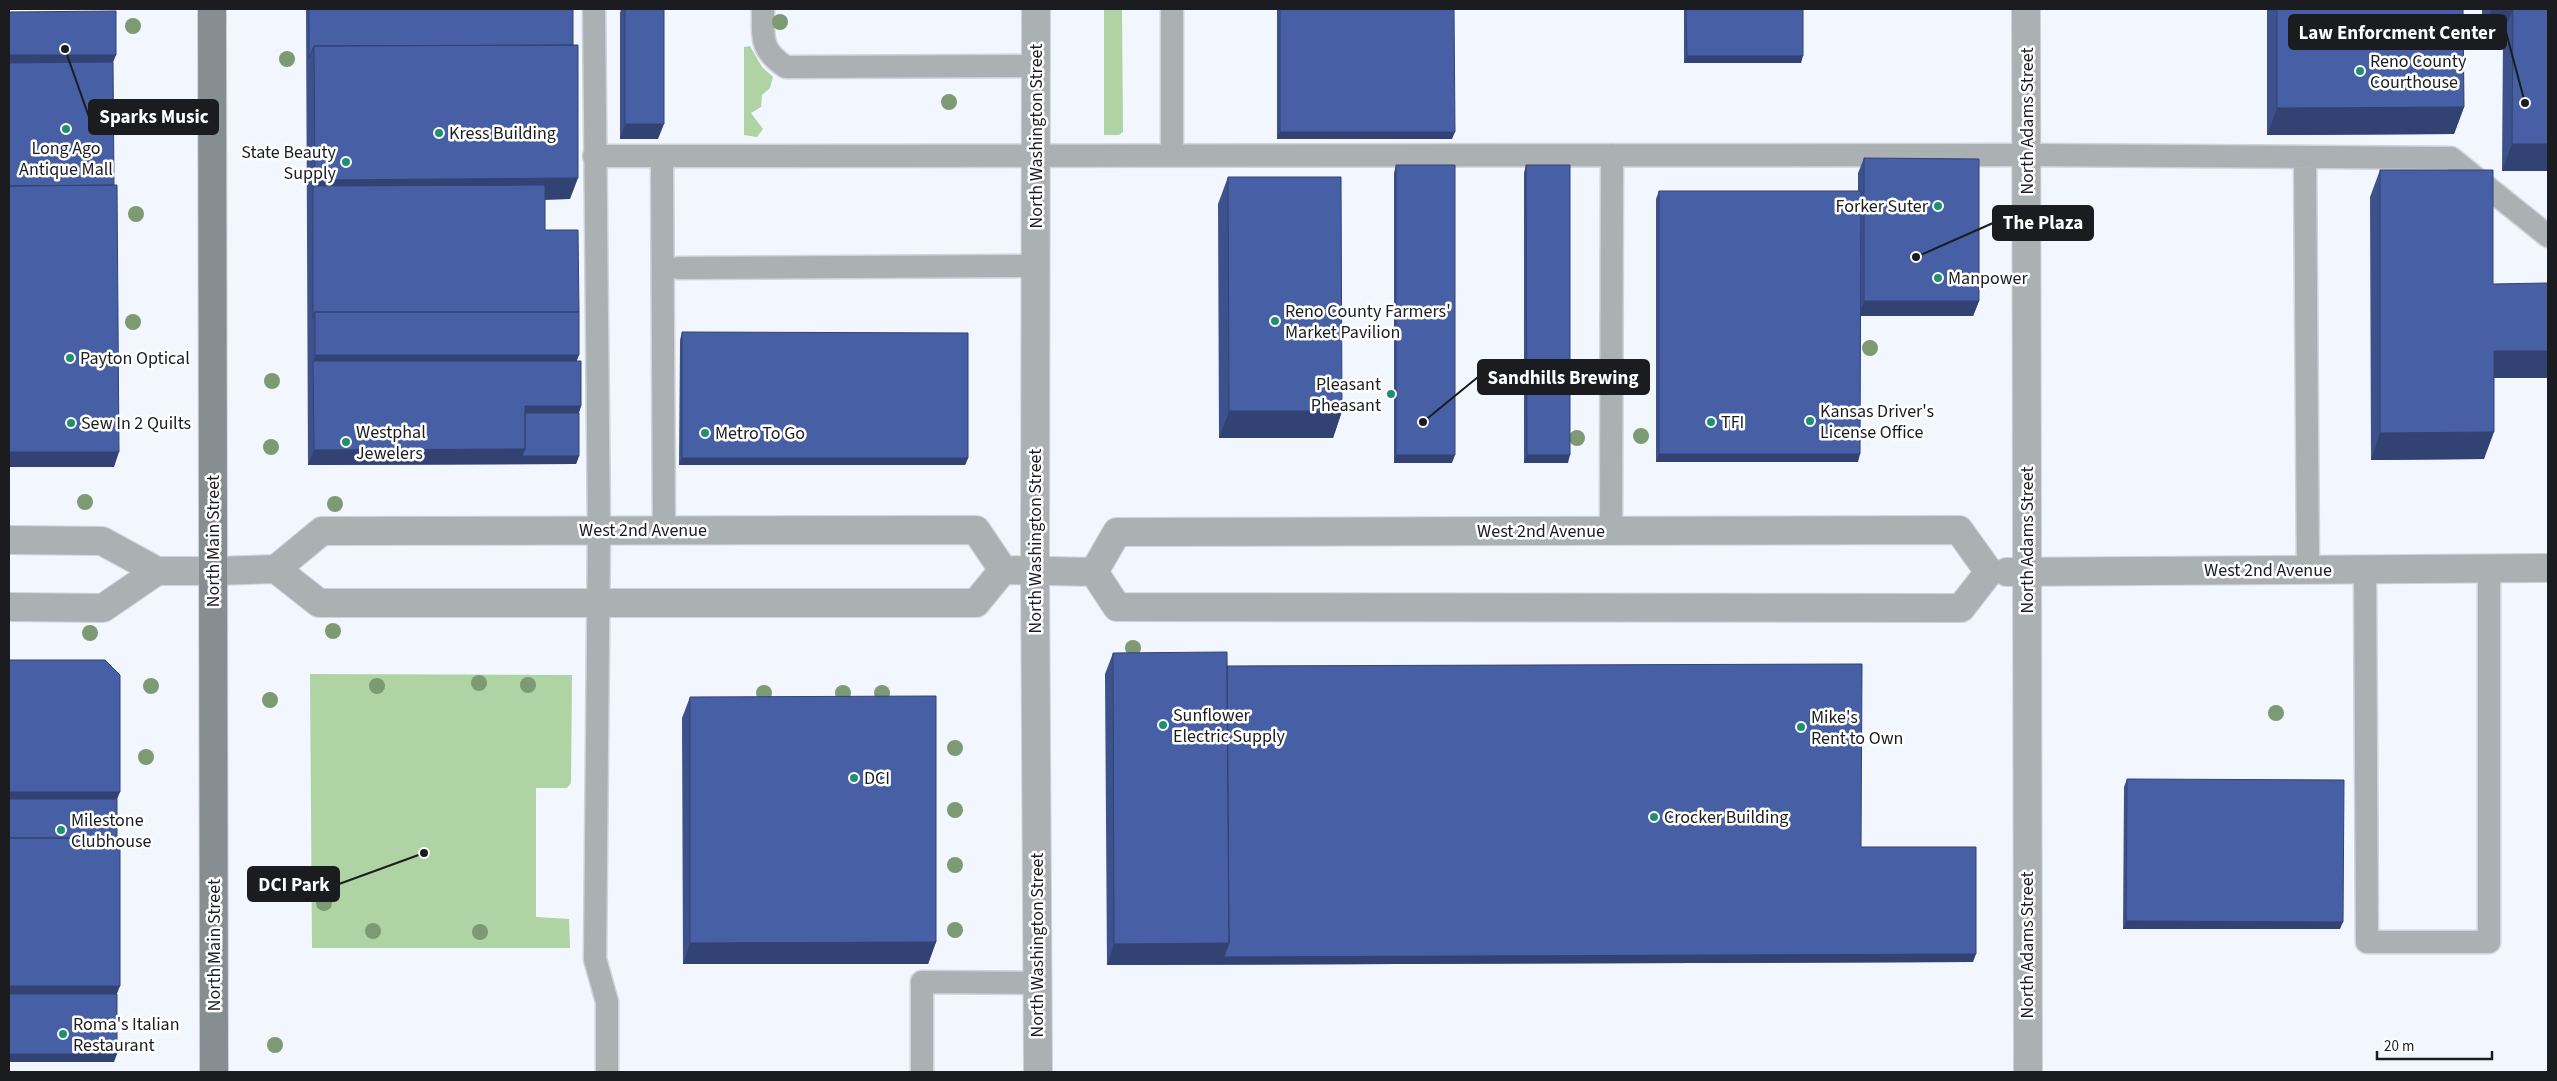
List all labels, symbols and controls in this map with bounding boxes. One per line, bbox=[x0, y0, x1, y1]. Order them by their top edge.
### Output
callout: Law Enforcment Center bbox=[2289, 15, 2506, 49]
text: Law Enforcment Center bbox=[2299, 20, 2496, 47]
street label: North Washington Street bbox=[1024, 44, 1049, 228]
street label: North Adams Street bbox=[2015, 47, 2040, 195]
place label: Reno County Courthouse bbox=[2370, 49, 2467, 95]
marker: Reno County Courthouse bbox=[2354, 65, 2366, 77]
callout: Sparks Music bbox=[89, 100, 218, 134]
text: Sparks Music bbox=[99, 104, 209, 131]
place label: Kress Building bbox=[449, 121, 556, 146]
marker: Long Ago Antique Mall bbox=[60, 123, 72, 135]
marker: Kress Building bbox=[433, 127, 445, 139]
place label: Long Ago Antique Mall bbox=[19, 136, 113, 182]
place label: State Beauty Supply bbox=[241, 140, 337, 186]
marker: State Beauty Supply bbox=[340, 156, 352, 168]
place label: Forker Suter bbox=[1836, 194, 1929, 219]
marker: Forker Suter bbox=[1932, 200, 1944, 212]
callout: The Plaza bbox=[1993, 206, 2093, 240]
text: The Plaza bbox=[2003, 210, 2083, 237]
place label: Manpower bbox=[1948, 266, 2028, 291]
marker: Manpower bbox=[1932, 272, 1944, 284]
place label: Reno County Farmers' Market Pavilion bbox=[1285, 299, 1451, 345]
marker: Reno County Farmers' Market Pavilion bbox=[1269, 315, 1281, 327]
place label: Payton Optical bbox=[80, 346, 190, 371]
marker: Payton Optical bbox=[64, 352, 76, 364]
callout: Sandhills Brewing bbox=[1478, 360, 1649, 394]
text: Sandhills Brewing bbox=[1487, 365, 1639, 392]
place label: Pleasant Pheasant bbox=[1311, 372, 1381, 418]
marker: Pleasant Pheasant bbox=[1385, 388, 1397, 400]
place label: Kansas Driver's License Office bbox=[1820, 399, 1934, 445]
place label: TFI bbox=[1721, 410, 1744, 435]
place label: Sew In 2 Quilts bbox=[81, 411, 191, 436]
marker: Kansas Driver's License Office bbox=[1804, 415, 1816, 427]
marker: TFI bbox=[1705, 416, 1717, 428]
marker: Sew In 2 Quilts bbox=[65, 417, 77, 429]
place label: Westphal Jewelers bbox=[356, 420, 426, 466]
place label: Metro To Go bbox=[715, 421, 805, 446]
marker: Metro To Go bbox=[699, 427, 711, 439]
marker: Westphal Jewelers bbox=[340, 436, 352, 448]
street label: North Washington Street bbox=[1023, 449, 1048, 633]
street label: North Adams Street bbox=[2015, 466, 2040, 614]
street label: North Main Street bbox=[201, 475, 226, 607]
street label: West 2nd Avenue bbox=[579, 518, 707, 543]
street label: West 2nd Avenue bbox=[1477, 519, 1605, 544]
street label: West 2nd Avenue bbox=[2204, 558, 2332, 583]
place label: Sunflower Electric Supply bbox=[1173, 703, 1286, 749]
place label: Mike's Rent to Own bbox=[1811, 705, 1903, 751]
marker: Sunflower Electric Supply bbox=[1157, 719, 1169, 731]
marker: Mike's Rent to Own bbox=[1795, 721, 1807, 733]
place label: DCI bbox=[864, 766, 890, 791]
marker: DCI bbox=[848, 772, 860, 784]
place label: Crocker Building bbox=[1664, 805, 1788, 830]
place label: Milestone Clubhouse bbox=[71, 808, 151, 854]
marker: Crocker Building bbox=[1648, 811, 1660, 823]
marker: Milestone Clubhouse bbox=[55, 824, 67, 836]
street label: North Washington Street bbox=[1025, 853, 1050, 1037]
callout: DCI Park bbox=[248, 867, 339, 901]
street label: North Adams Street bbox=[2015, 871, 2040, 1019]
text: DCI Park bbox=[258, 872, 330, 899]
street label: North Main Street bbox=[202, 879, 227, 1011]
place label: Roma's Italian Restaurant bbox=[73, 1012, 180, 1058]
marker: Roma's Italian Restaurant bbox=[57, 1028, 69, 1040]
scale bar bbox=[2377, 1028, 2492, 1060]
text: 20 m bbox=[2384, 1036, 2414, 1057]

